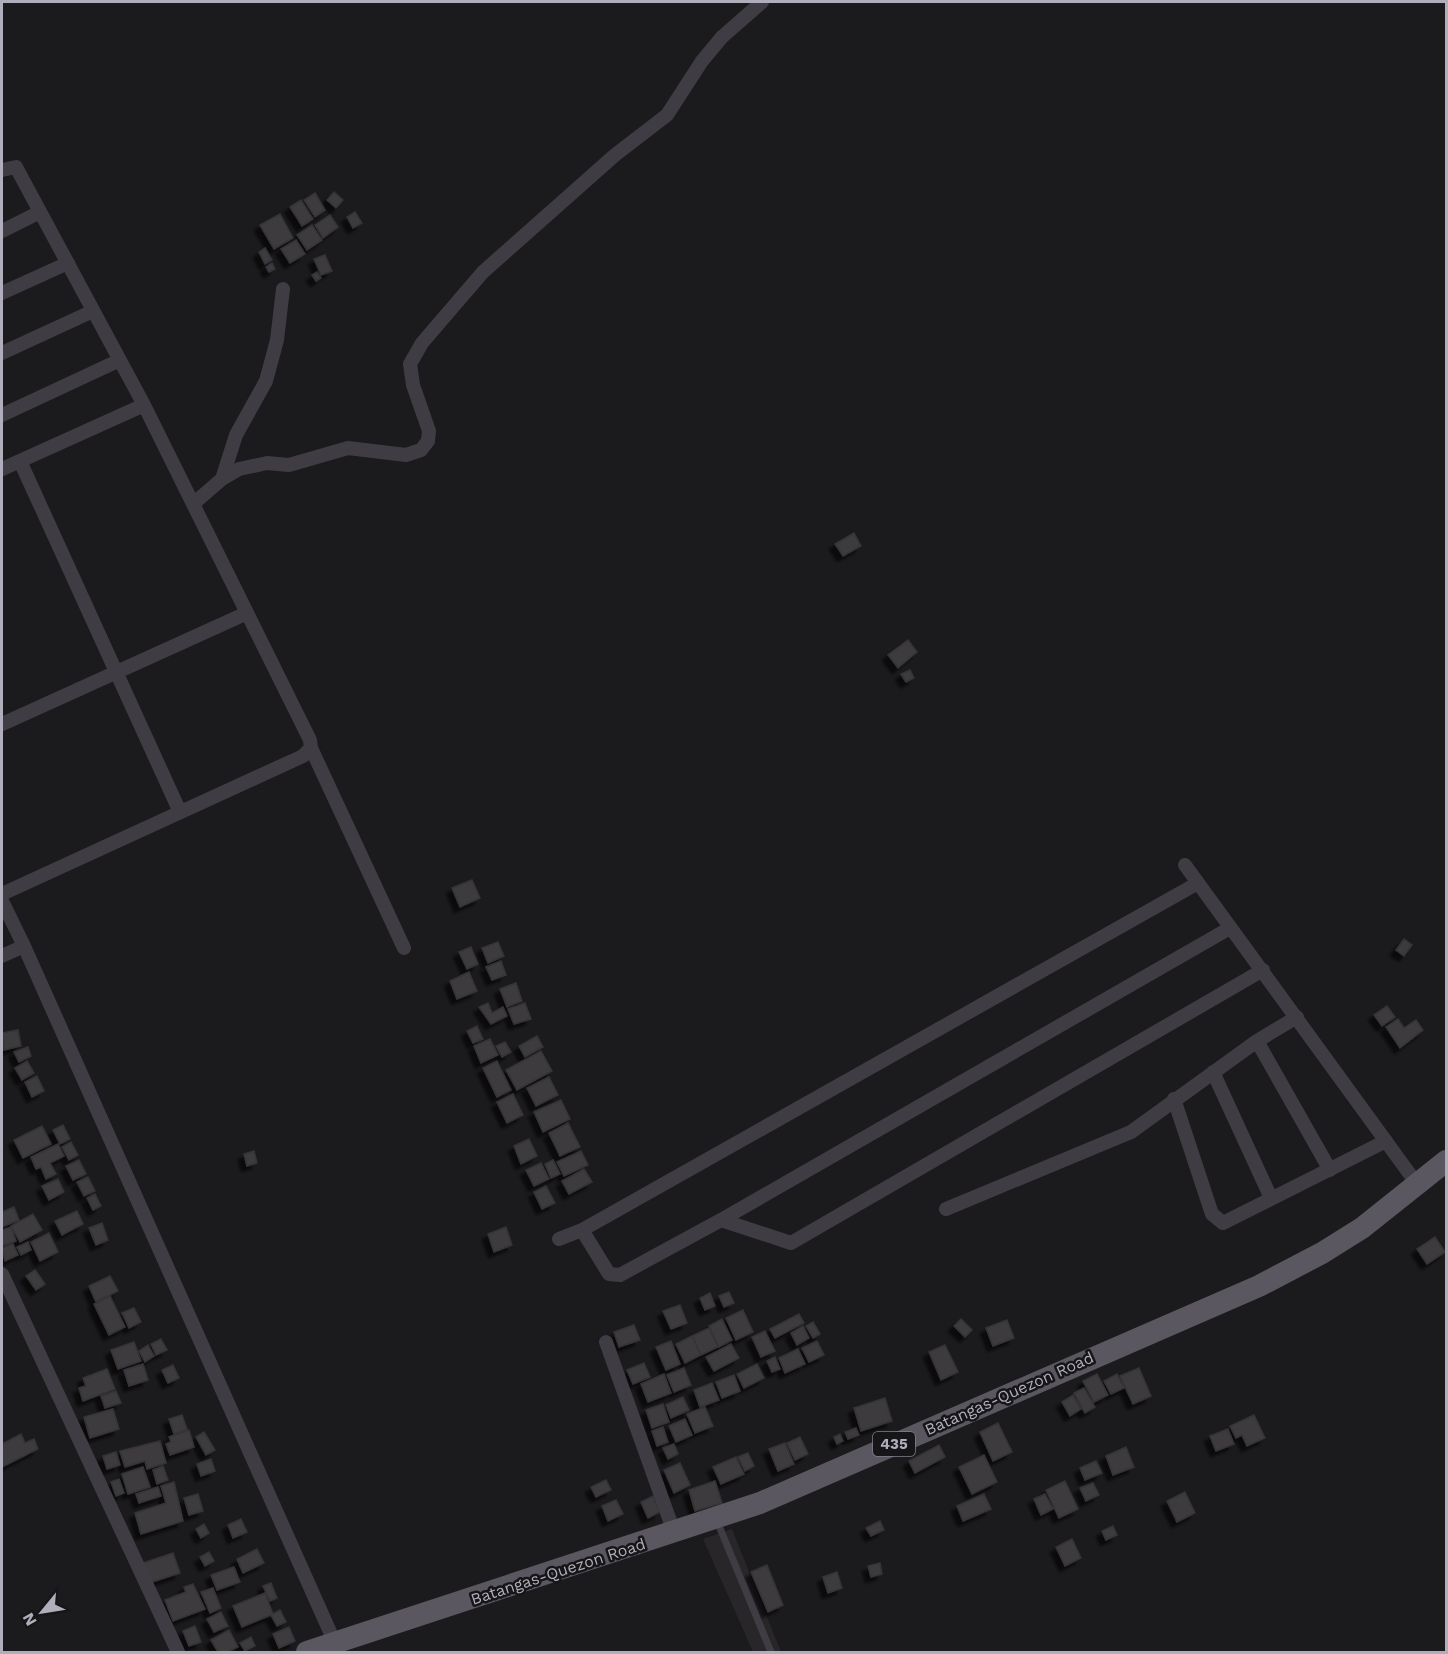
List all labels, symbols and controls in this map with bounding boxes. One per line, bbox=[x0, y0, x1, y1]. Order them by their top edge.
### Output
street label: Batangas-Quezon Road bbox=[922, 1348, 1096, 1439]
road number: 435 bbox=[873, 1432, 915, 1456]
street label: Batangas-Quezon Road bbox=[468, 1534, 648, 1609]
north arrow bbox=[12, 1582, 72, 1642]
text: N bbox=[18, 1609, 41, 1629]

